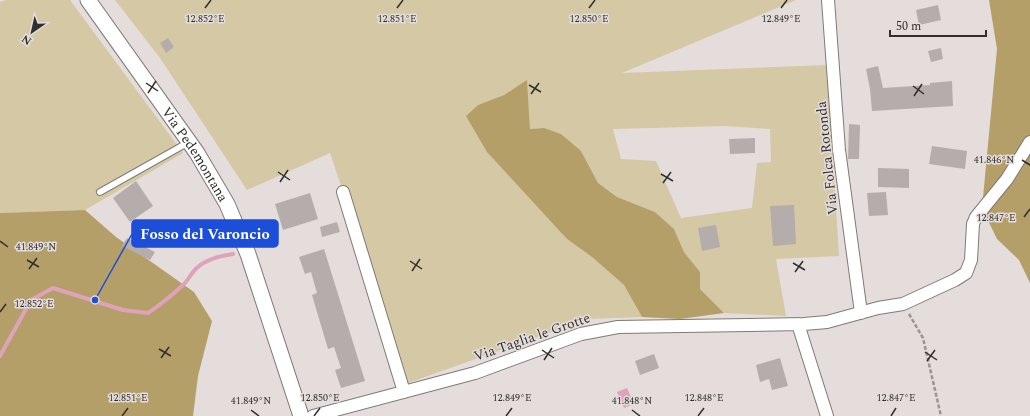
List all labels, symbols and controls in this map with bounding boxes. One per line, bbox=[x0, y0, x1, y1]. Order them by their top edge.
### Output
text: 12.852°E bbox=[185, 11, 225, 27]
text: 12.851°E bbox=[377, 11, 417, 27]
text: 12.850°E bbox=[569, 11, 609, 27]
text: 12.849°E bbox=[761, 11, 801, 27]
north arrow bbox=[12, 12, 52, 52]
scale bar bbox=[890, 12, 986, 38]
text: 50 m bbox=[896, 17, 921, 36]
text: N bbox=[18, 30, 35, 49]
street label: Via Folca Rotonda bbox=[811, 100, 843, 216]
street label: Via Pedemontana bbox=[157, 102, 234, 206]
text: 41.846°N bbox=[974, 152, 1014, 168]
text: 12.847°E bbox=[976, 210, 1016, 226]
callout: Fosso del Varoncio bbox=[132, 220, 278, 247]
text: Fosso del Varoncio bbox=[140, 223, 270, 246]
text: 41.849°N bbox=[16, 239, 56, 255]
text: 12.852°E bbox=[14, 296, 54, 312]
street label: Via Taglia le Grotte bbox=[471, 307, 593, 367]
text: 12.851°E bbox=[108, 390, 148, 406]
text: 12.850°E bbox=[300, 390, 340, 406]
text: 12.849°E bbox=[492, 390, 532, 406]
text: 12.848°E bbox=[684, 390, 724, 406]
text: 12.847°E bbox=[876, 390, 916, 406]
text: 41.849°N bbox=[231, 393, 271, 409]
text: 41.848°N bbox=[612, 393, 652, 409]

